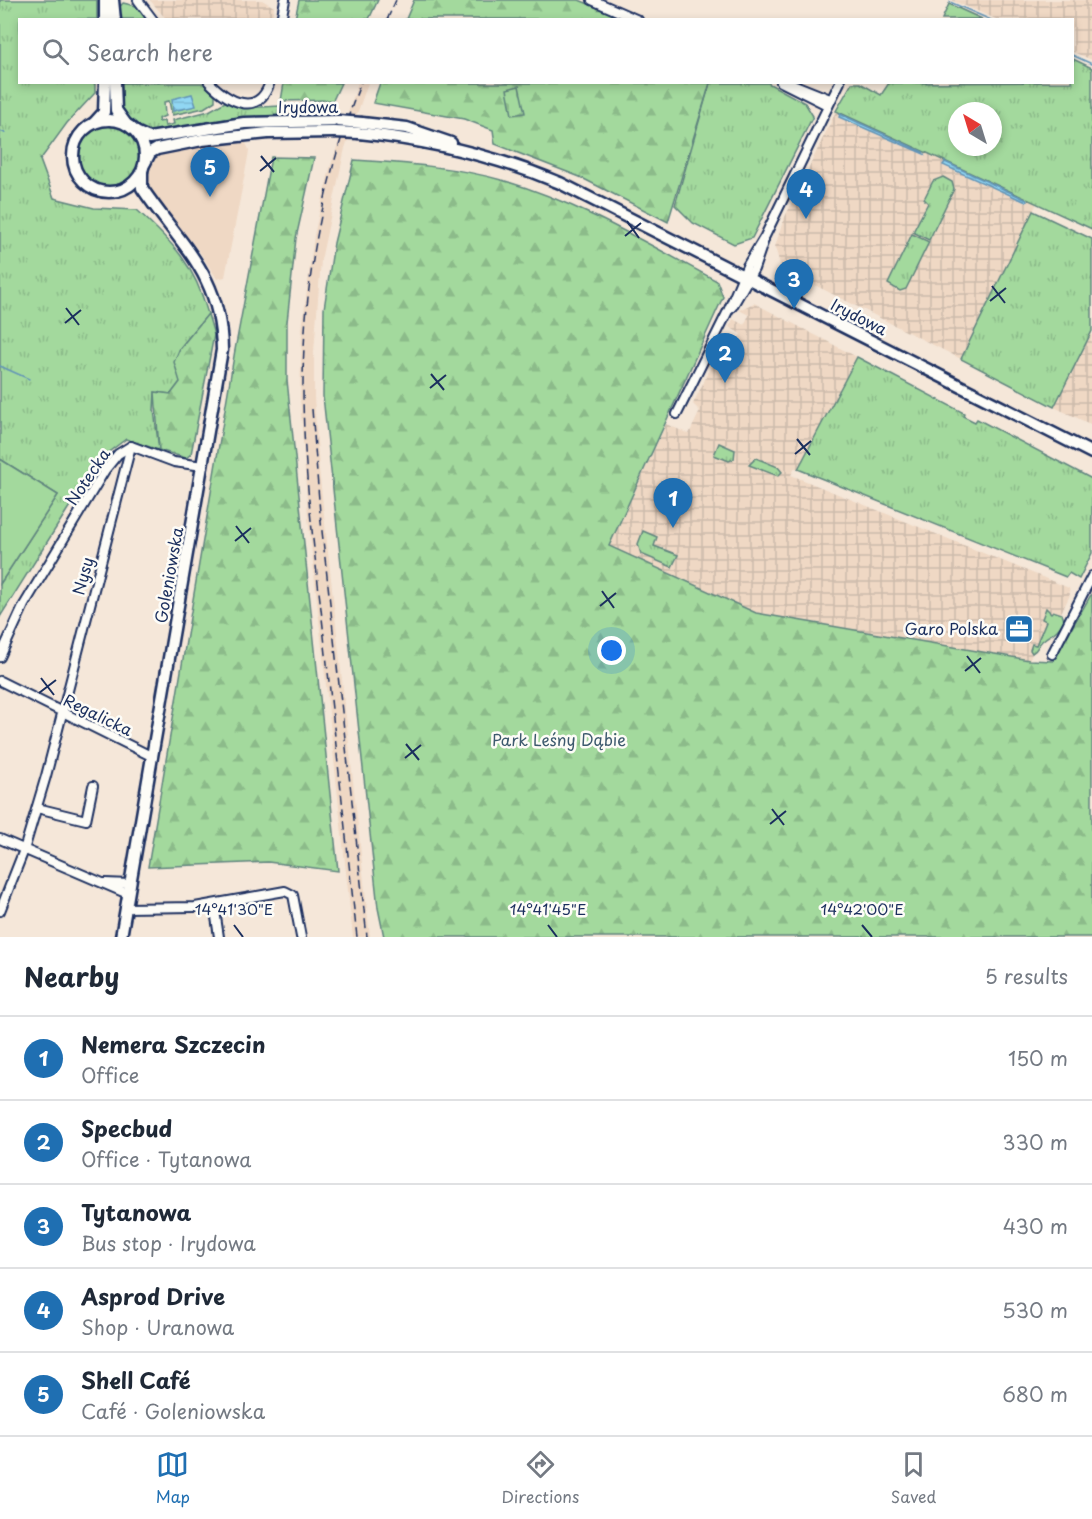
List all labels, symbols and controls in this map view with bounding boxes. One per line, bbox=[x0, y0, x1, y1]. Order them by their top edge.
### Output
search box bbox=[18, 18, 1074, 84]
icon: search bbox=[39, 35, 72, 68]
text: Search here bbox=[87, 35, 213, 68]
street label: Irydowa bbox=[278, 94, 338, 118]
north arrow bbox=[948, 102, 1002, 156]
pin: 5 bbox=[190, 148, 230, 197]
pin: 4 bbox=[786, 170, 826, 219]
pin: 3 bbox=[774, 260, 814, 309]
street label: Irydowa bbox=[827, 292, 892, 341]
pin: 2 bbox=[706, 334, 744, 383]
street label: Notecka bbox=[59, 443, 115, 510]
pin: 1 bbox=[654, 478, 692, 528]
street label: Goleniowska bbox=[148, 525, 188, 625]
street label: Nysy bbox=[65, 554, 99, 597]
office icon: Garo Polska bbox=[1003, 613, 1035, 645]
place label: Garo Polska bbox=[905, 616, 998, 640]
your location bbox=[597, 636, 626, 665]
street label: Regalicka bbox=[60, 687, 137, 741]
park label: Park Leśny Dąbie bbox=[492, 727, 626, 751]
text: 14°41'30"E bbox=[195, 897, 273, 920]
text: 14°41'45"E bbox=[510, 897, 586, 920]
text: 14°42'00"E bbox=[820, 897, 904, 920]
text: Nearby bbox=[24, 957, 119, 996]
text: 5 results bbox=[985, 961, 1068, 991]
text: Nemera Szczecin bbox=[81, 1027, 265, 1060]
text: 1 bbox=[39, 1043, 48, 1073]
text: 150 m bbox=[1008, 1043, 1068, 1073]
text: Office bbox=[81, 1060, 139, 1090]
text: Specbud bbox=[81, 1111, 172, 1144]
text: 2 bbox=[36, 1127, 51, 1157]
text: 330 m bbox=[1002, 1127, 1068, 1157]
text: Office · Tytanowa bbox=[81, 1144, 251, 1174]
text: Tytanowa bbox=[81, 1195, 191, 1228]
text: 3 bbox=[37, 1211, 50, 1241]
text: 430 m bbox=[1003, 1211, 1068, 1241]
text: Bus stop · Irydowa bbox=[81, 1228, 256, 1258]
text: Asprod Drive bbox=[81, 1279, 225, 1312]
text: 4 bbox=[37, 1295, 50, 1325]
text: 530 m bbox=[1002, 1295, 1068, 1325]
text: Shop · Uranowa bbox=[81, 1312, 234, 1342]
text: Shell Café bbox=[81, 1363, 191, 1396]
text: 5 bbox=[37, 1379, 50, 1409]
text: 680 m bbox=[1002, 1379, 1068, 1409]
text: Café · Goleniowska bbox=[81, 1396, 265, 1426]
tab: Map bbox=[156, 1448, 190, 1508]
tab: Directions bbox=[501, 1448, 579, 1508]
tab: Saved bbox=[891, 1448, 936, 1508]

